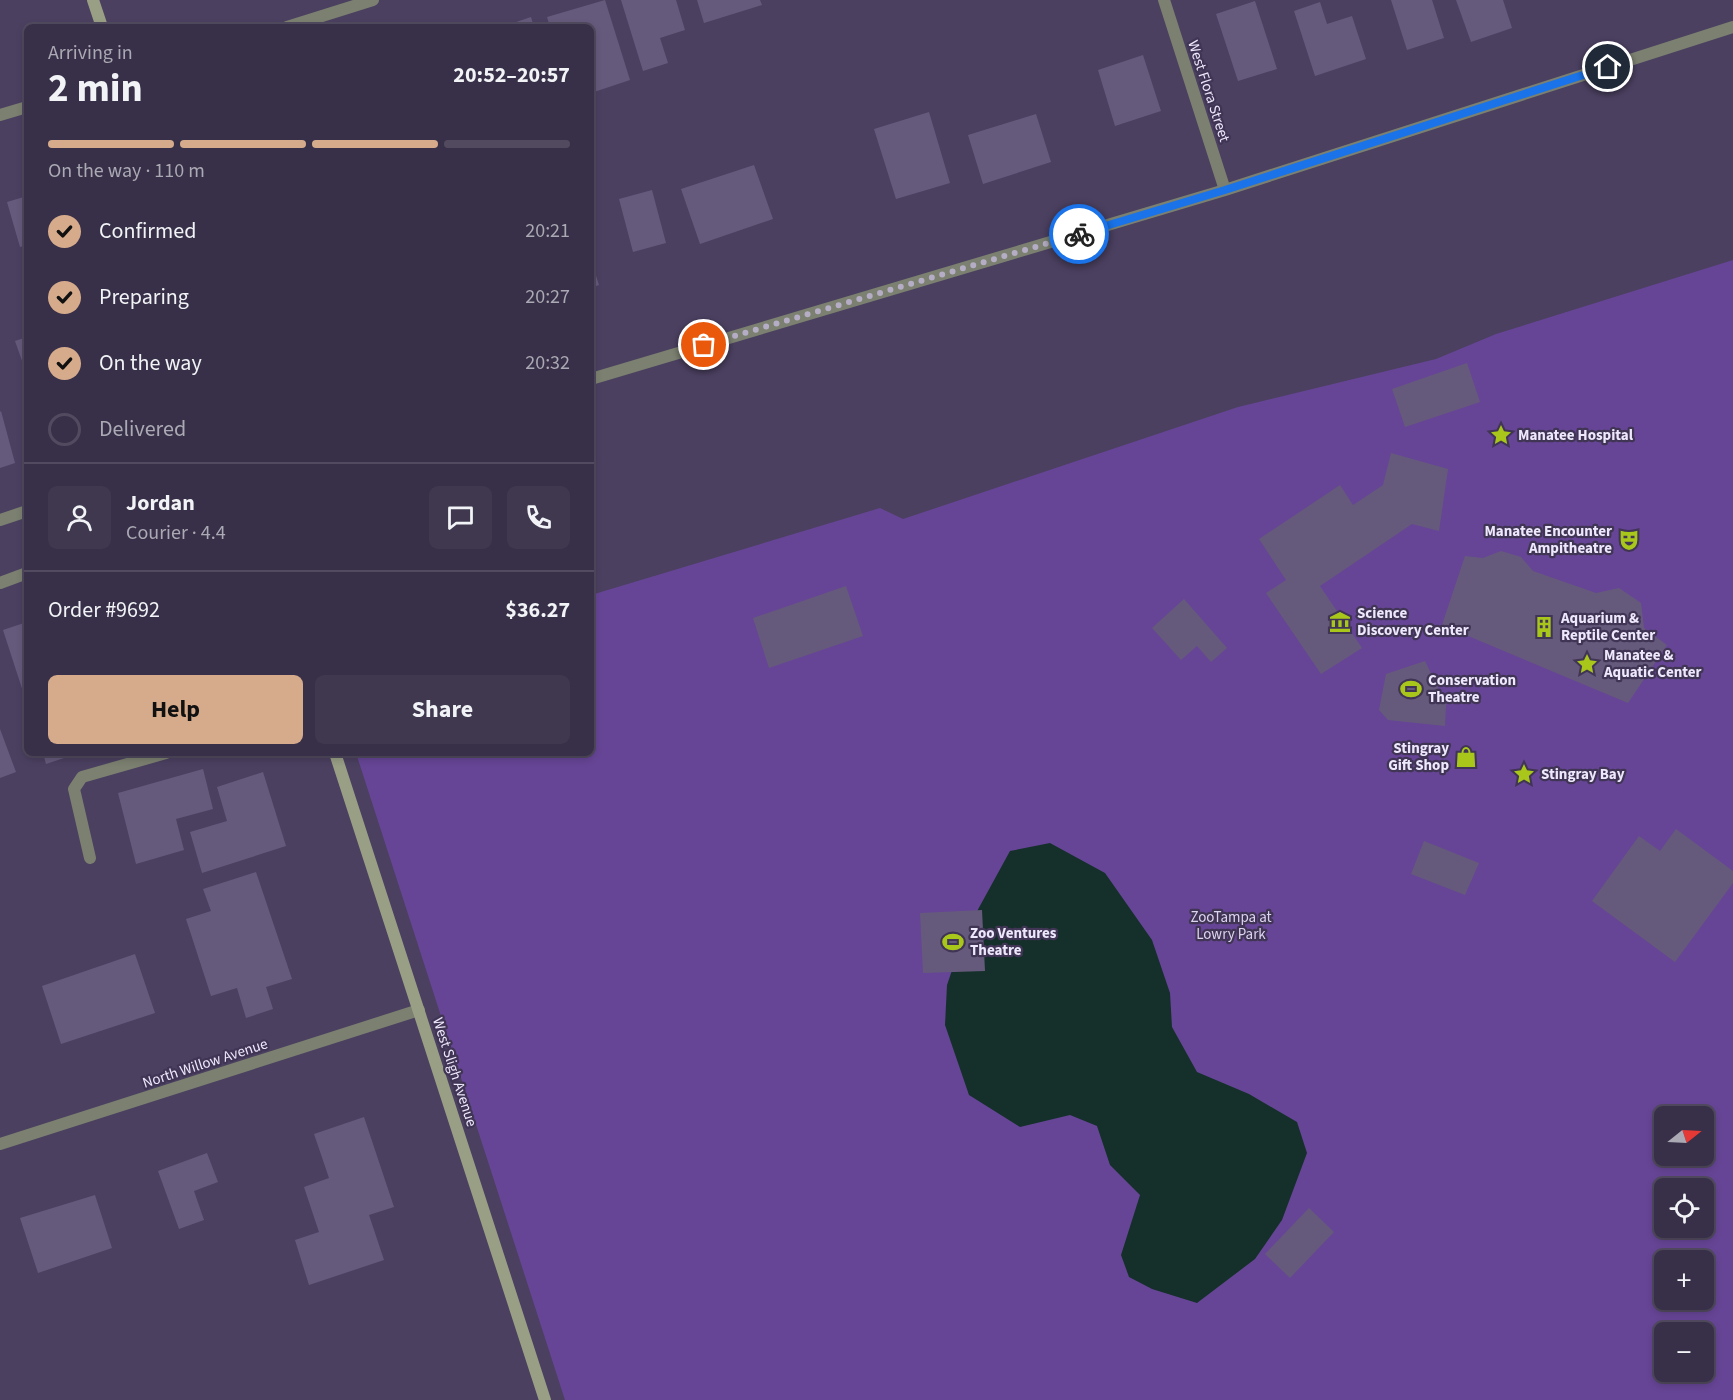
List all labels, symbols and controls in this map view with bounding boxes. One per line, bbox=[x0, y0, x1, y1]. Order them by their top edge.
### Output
street label: West Flora Street bbox=[1182, 38, 1235, 145]
text: Arriving in bbox=[48, 39, 133, 67]
pin bbox=[1582, 41, 1633, 92]
icon: home bbox=[1591, 50, 1624, 83]
text: 20:52–20:57 bbox=[453, 59, 570, 91]
text: 2 min bbox=[48, 61, 143, 117]
text: On the way · 110 m bbox=[48, 157, 205, 185]
courier bbox=[1049, 204, 1109, 264]
icon: check bbox=[48, 215, 81, 248]
text: Confirmed bbox=[99, 215, 196, 247]
text: 20:21 bbox=[525, 217, 570, 245]
icon: bike bbox=[1063, 218, 1096, 251]
icon: check bbox=[48, 281, 81, 314]
text: Preparing bbox=[99, 281, 189, 313]
text: 20:27 bbox=[525, 283, 570, 311]
pin bbox=[678, 319, 729, 370]
icon: bag bbox=[687, 328, 720, 361]
icon: check bbox=[48, 347, 81, 380]
text: On the way bbox=[99, 347, 202, 379]
text: 20:32 bbox=[525, 349, 570, 377]
text: Delivered bbox=[99, 413, 186, 445]
place icon: Manatee Hospital bbox=[1489, 423, 1513, 447]
place label: Manatee Hospital bbox=[1518, 425, 1634, 446]
button: person bbox=[48, 486, 111, 549]
button: chat bbox=[429, 486, 492, 549]
button: phone bbox=[507, 486, 570, 549]
text: Jordan bbox=[126, 487, 195, 519]
text: Courier · 4.4 bbox=[126, 519, 226, 547]
place label: Manatee Encounter Ampitheatre bbox=[1484, 521, 1612, 559]
theatre icon: Manatee Encounter Ampitheatre bbox=[1617, 528, 1641, 552]
text: Order #9692 bbox=[48, 594, 160, 626]
text: $36.27 bbox=[505, 594, 570, 626]
place label: Science Discovery Center bbox=[1357, 603, 1469, 641]
place label: Aquarium & Reptile Center bbox=[1560, 608, 1655, 646]
museum icon: Science Discovery Center bbox=[1328, 610, 1352, 634]
building icon: Aquarium & Reptile Center bbox=[1532, 615, 1556, 639]
place label: Manatee & Aquatic Center bbox=[1603, 645, 1702, 683]
place icon: Manatee & Aquatic Center bbox=[1575, 652, 1599, 676]
place label: Conservation Theatre bbox=[1428, 670, 1516, 708]
button: Help bbox=[48, 675, 303, 744]
button: Share bbox=[315, 675, 570, 744]
sports icon: Conservation Theatre bbox=[1399, 677, 1423, 701]
place label: Stingray Gift Shop bbox=[1388, 738, 1449, 776]
shop icon: Stingray Gift Shop bbox=[1454, 745, 1478, 769]
place icon: Stingray Bay bbox=[1512, 762, 1536, 786]
place label: Stingray Bay bbox=[1541, 764, 1625, 785]
park label: ZooTampa at Lowry Park bbox=[1190, 907, 1272, 945]
place label: Zoo Ventures Theatre bbox=[970, 923, 1057, 961]
sports icon: Zoo Ventures Theatre bbox=[941, 930, 965, 954]
street label: West Sligh Avenue bbox=[427, 1015, 482, 1129]
street label: North Willow Avenue bbox=[140, 1033, 270, 1094]
north arrow bbox=[1654, 1106, 1714, 1166]
map controls bbox=[1654, 1106, 1714, 1382]
button: locate bbox=[1654, 1178, 1714, 1238]
button: + bbox=[1654, 1250, 1714, 1310]
button: − bbox=[1654, 1322, 1714, 1382]

